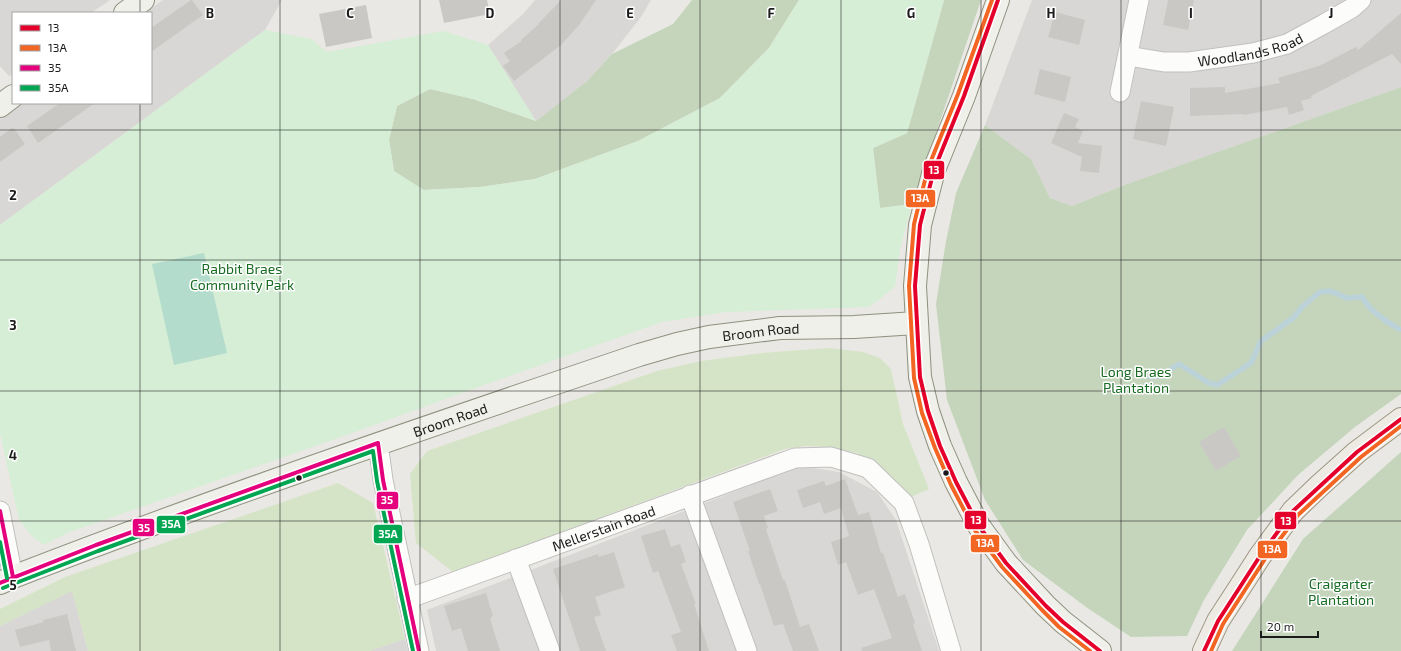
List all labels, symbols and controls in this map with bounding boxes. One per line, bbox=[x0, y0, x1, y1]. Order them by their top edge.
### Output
text: B bbox=[206, 5, 214, 21]
text: C bbox=[346, 5, 354, 21]
text: D bbox=[486, 5, 495, 21]
text: E bbox=[626, 5, 634, 21]
text: F bbox=[767, 5, 775, 21]
text: G bbox=[907, 5, 915, 21]
text: H bbox=[1047, 5, 1056, 21]
text: I bbox=[1189, 5, 1193, 21]
text: J bbox=[1329, 5, 1333, 21]
legend bbox=[12, 12, 152, 104]
text: 13 bbox=[48, 20, 59, 34]
street label: Woodlands Road bbox=[1196, 29, 1306, 69]
text: 13A bbox=[48, 40, 67, 54]
text: 35 bbox=[48, 60, 61, 74]
text: 35A bbox=[48, 80, 69, 94]
line badge: 13 bbox=[923, 160, 945, 180]
text: 13 bbox=[929, 163, 940, 176]
text: 2 bbox=[9, 187, 17, 203]
line badge: 13A bbox=[905, 189, 936, 208]
text: 13A bbox=[911, 191, 930, 204]
park label: Rabbit Braes Community Park bbox=[190, 260, 294, 293]
text: 3 bbox=[9, 317, 17, 333]
street label: Broom Road bbox=[721, 319, 799, 344]
park label: Long Braes Plantation bbox=[1101, 363, 1171, 396]
street label: Broom Road bbox=[411, 399, 490, 440]
text: 4 bbox=[9, 447, 17, 463]
unlabelled marker bbox=[941, 468, 951, 478]
unlabelled marker bbox=[294, 473, 304, 483]
line badge: 35 bbox=[376, 491, 399, 510]
text: 35 bbox=[381, 493, 393, 506]
street label: Mellerstain Road bbox=[550, 501, 657, 554]
line badge: 13 bbox=[964, 510, 987, 530]
line badge: 13 bbox=[1274, 511, 1297, 530]
text: 13 bbox=[971, 513, 982, 526]
text: 13 bbox=[1281, 514, 1292, 527]
line badge: 35A bbox=[156, 515, 186, 534]
text: 35A bbox=[161, 517, 182, 530]
line badge: 35 bbox=[132, 518, 155, 537]
text: 35 bbox=[138, 521, 150, 534]
line badge: 35A bbox=[373, 524, 403, 544]
text: 35A bbox=[378, 527, 399, 540]
line badge: 13A bbox=[970, 534, 1000, 553]
text: 13A bbox=[976, 536, 995, 549]
line badge: 13A bbox=[1257, 540, 1288, 559]
text: 13A bbox=[1263, 542, 1282, 555]
park label: Craigarter Plantation bbox=[1308, 575, 1374, 608]
text: 5 bbox=[9, 577, 17, 593]
scale bar bbox=[1261, 613, 1318, 639]
text: 20 m bbox=[1267, 619, 1294, 633]

